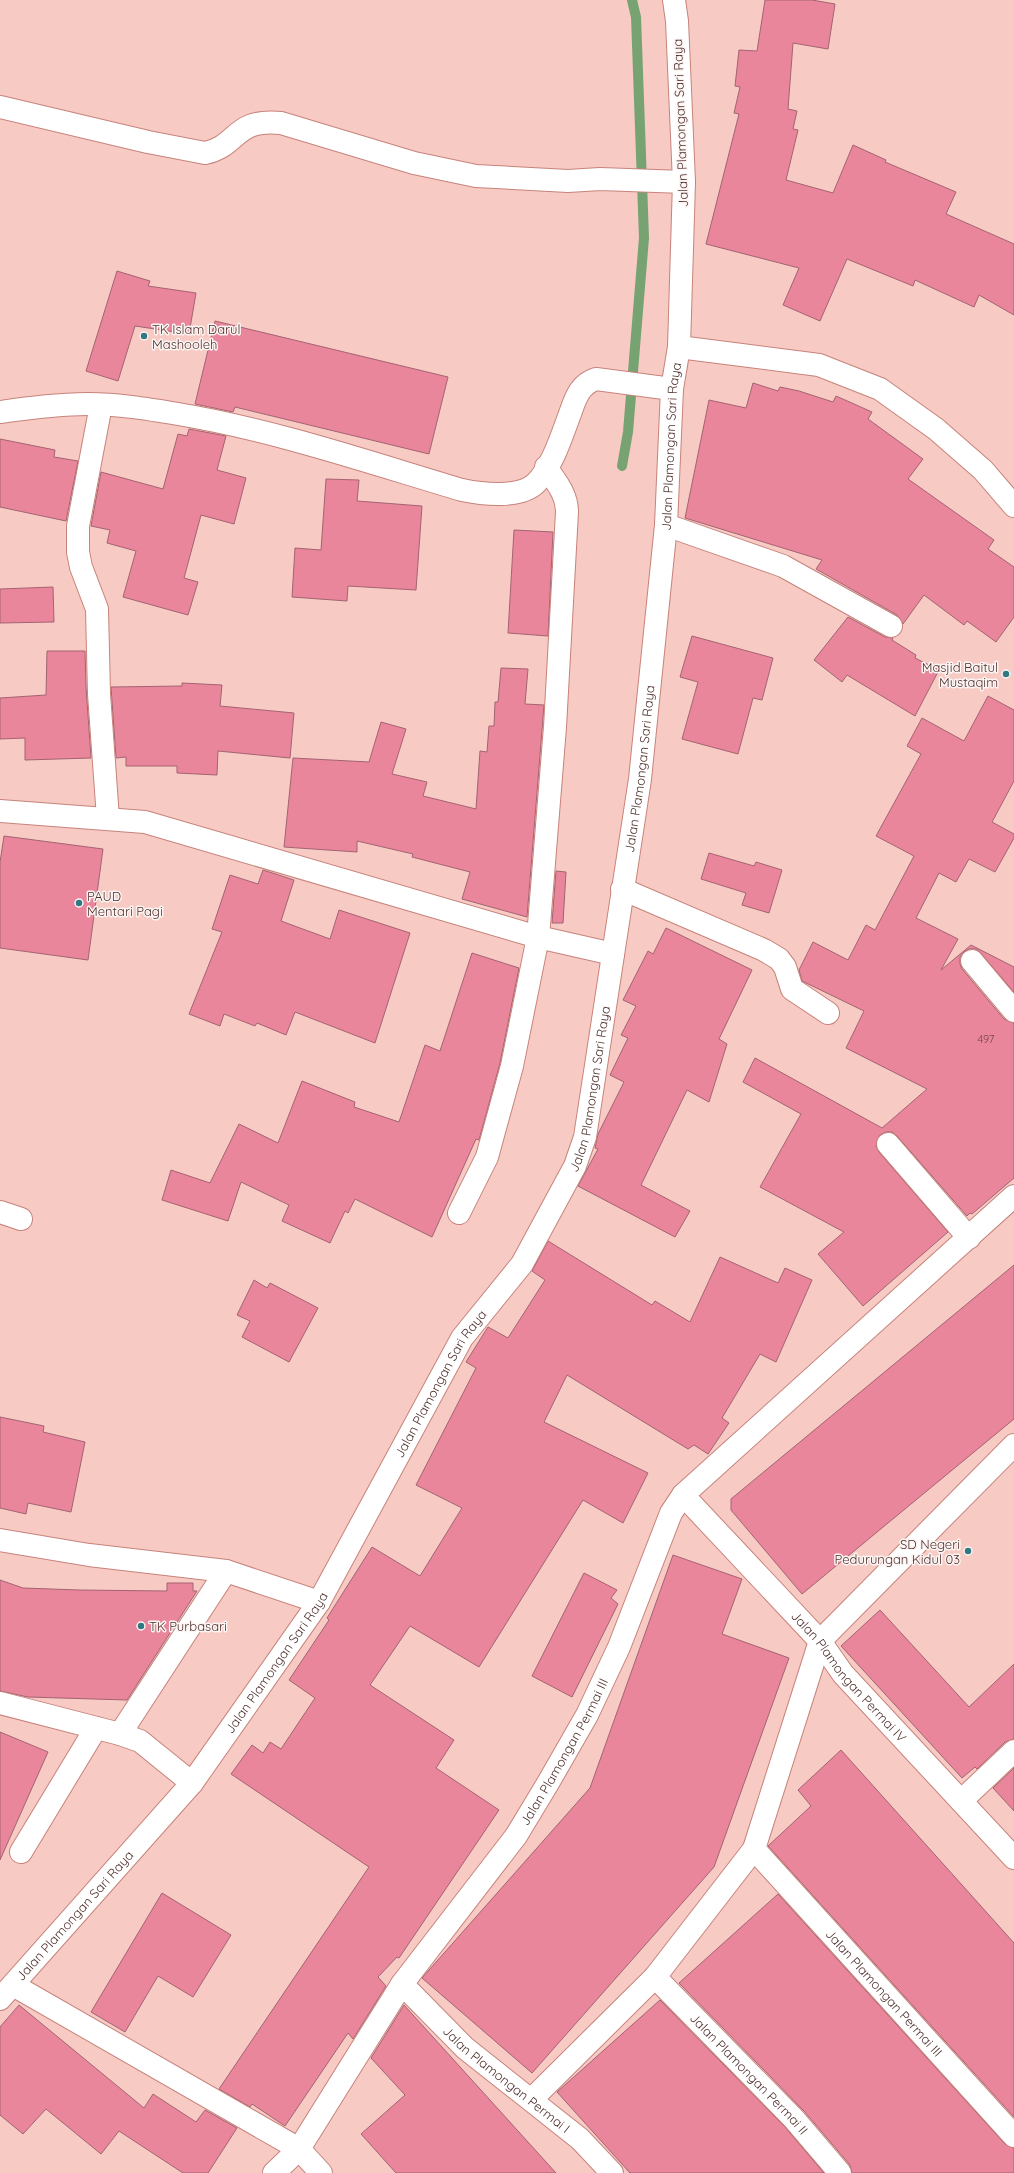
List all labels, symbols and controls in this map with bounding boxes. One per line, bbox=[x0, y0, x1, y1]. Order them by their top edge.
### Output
street label: Jalan Plamongan Sari Raya bbox=[669, 39, 691, 207]
place label: TK Islam Darul Mashooleh bbox=[152, 321, 240, 352]
marker: TK Islam Darul Mashooleh bbox=[139, 331, 149, 341]
street label: Jalan Plamongan Sari Raya bbox=[657, 361, 684, 531]
place label: Masjid Baitul Mustaqim bbox=[922, 659, 998, 690]
marker: Masjid Baitul Mustaqim bbox=[1001, 669, 1011, 679]
street label: Jalan Plamongan Sari Raya bbox=[621, 684, 658, 854]
place label: PAUD Mentari Pagi bbox=[87, 888, 163, 919]
marker: PAUD Mentari Pagi bbox=[74, 898, 84, 908]
street label: Jalan Plamongan Sari Raya bbox=[565, 1005, 613, 1175]
house number: 497 bbox=[977, 1032, 995, 1046]
street label: Jalan Plamongan Sari Raya bbox=[391, 1307, 490, 1460]
place label: SD Negeri Pedurungan Kidul 03 bbox=[835, 1536, 960, 1567]
marker: SD Negeri Pedurungan Kidul 03 bbox=[963, 1546, 973, 1556]
street label: Jalan Plamongan Sari Raya bbox=[221, 1589, 331, 1736]
street label: Jalan Plamongan Permai IV bbox=[788, 1608, 910, 1745]
place label: TK Purbasari bbox=[149, 1618, 227, 1634]
marker: TK Purbasari bbox=[136, 1621, 146, 1631]
street label: Jalan Plamongan Permai III bbox=[516, 1676, 611, 1828]
street label: Jalan Plamongan Sari Raya bbox=[12, 1847, 136, 1984]
street label: Jalan Plamongan Permai III bbox=[823, 1926, 946, 2060]
street label: Jalan Plamongan Permai II bbox=[687, 2010, 812, 2138]
street label: Jalan Plamongan Permai I bbox=[440, 2023, 573, 2136]

